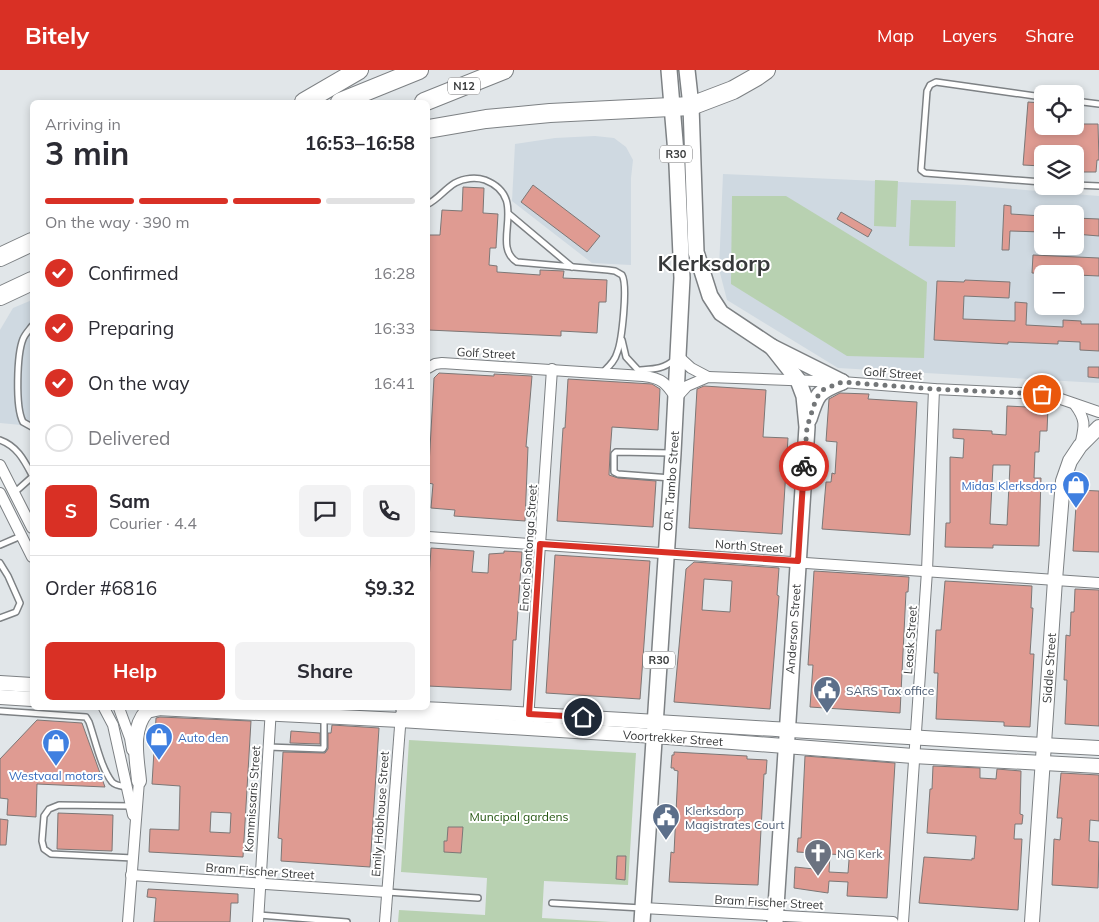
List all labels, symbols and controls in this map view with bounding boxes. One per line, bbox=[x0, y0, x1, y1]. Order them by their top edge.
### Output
text: Bitely bbox=[25, 20, 89, 50]
text: Map bbox=[877, 24, 914, 47]
text: Layers bbox=[942, 24, 997, 47]
text: Share bbox=[1025, 24, 1074, 47]
road number: N12 bbox=[448, 78, 480, 94]
map controls bbox=[1034, 85, 1084, 315]
button: locate bbox=[1034, 85, 1084, 135]
text: Arriving in bbox=[45, 114, 121, 134]
text: 16:53–16:58 bbox=[305, 131, 415, 155]
text: 3 min bbox=[45, 133, 129, 173]
button: layers bbox=[1034, 145, 1084, 195]
road number: R30 bbox=[660, 146, 692, 162]
button: + bbox=[1034, 205, 1084, 255]
text: On the way · 390 m bbox=[45, 212, 190, 232]
district label: Klerksdorp bbox=[657, 249, 771, 277]
icon: check bbox=[45, 259, 73, 287]
text: Confirmed bbox=[88, 261, 179, 285]
text: 16:28 bbox=[373, 263, 415, 283]
button: − bbox=[1034, 265, 1084, 315]
icon: check bbox=[45, 314, 73, 342]
text: Preparing bbox=[88, 316, 174, 340]
text: 16:33 bbox=[373, 318, 415, 338]
street label: Golf Street bbox=[456, 344, 516, 362]
street label: Golf Street bbox=[863, 363, 923, 383]
icon: check bbox=[45, 369, 73, 397]
text: On the way bbox=[88, 371, 190, 395]
text: 16:41 bbox=[373, 373, 415, 393]
pin bbox=[1021, 373, 1063, 415]
icon: bag bbox=[1028, 380, 1056, 408]
text: Delivered bbox=[88, 426, 170, 450]
street label: O.R. Tambo Street bbox=[660, 430, 682, 532]
courier bbox=[779, 441, 829, 491]
icon: bike bbox=[790, 452, 818, 480]
shop icon: Midas Klerksdorp bbox=[1061, 470, 1091, 509]
place label: Midas Klerksdorp bbox=[961, 478, 1057, 493]
street label: Enoch Sontonga Street bbox=[516, 484, 540, 612]
button: chat bbox=[299, 485, 351, 537]
button: phone bbox=[363, 485, 415, 537]
text: Sam bbox=[109, 489, 150, 513]
text: S bbox=[65, 499, 77, 523]
text: Courier · 4.4 bbox=[109, 513, 197, 533]
street label: North Street bbox=[715, 536, 783, 556]
text: Order #6816 bbox=[45, 576, 157, 600]
text: $9.32 bbox=[365, 576, 415, 600]
street label: Anderson Street bbox=[782, 584, 804, 674]
street label: Leask Street bbox=[900, 605, 920, 675]
street label: Siddle Street bbox=[1039, 632, 1059, 704]
button: Help bbox=[45, 642, 225, 700]
button: Share bbox=[235, 642, 415, 700]
road number: R30 bbox=[643, 652, 675, 668]
public building icon: SARS Tax office bbox=[812, 675, 842, 714]
place label: SARS Tax office bbox=[846, 683, 934, 698]
pin bbox=[562, 696, 604, 738]
icon: home bbox=[569, 703, 597, 731]
shop icon: Auto den bbox=[144, 722, 174, 761]
street label: Voortrekker Street bbox=[622, 727, 724, 749]
shop icon: Westvaal motors bbox=[41, 728, 71, 767]
place label: Auto den bbox=[178, 730, 229, 745]
street label: Kommissaris Street bbox=[241, 745, 263, 853]
street label: Emily Hobhouse Street bbox=[368, 751, 392, 877]
place label: Westvaal motors bbox=[9, 768, 103, 783]
public building icon: Klerksdorp Magistrates Court bbox=[651, 802, 681, 841]
place label: Klerksdorp Magistrates Court bbox=[685, 803, 784, 832]
park label: Muncipal gardens bbox=[470, 809, 568, 824]
church icon: NG Kerk bbox=[803, 838, 833, 877]
place label: NG Kerk bbox=[837, 846, 883, 861]
street label: Bram Fischer Street bbox=[205, 860, 315, 882]
street label: Bram Fischer Street bbox=[714, 892, 824, 912]

